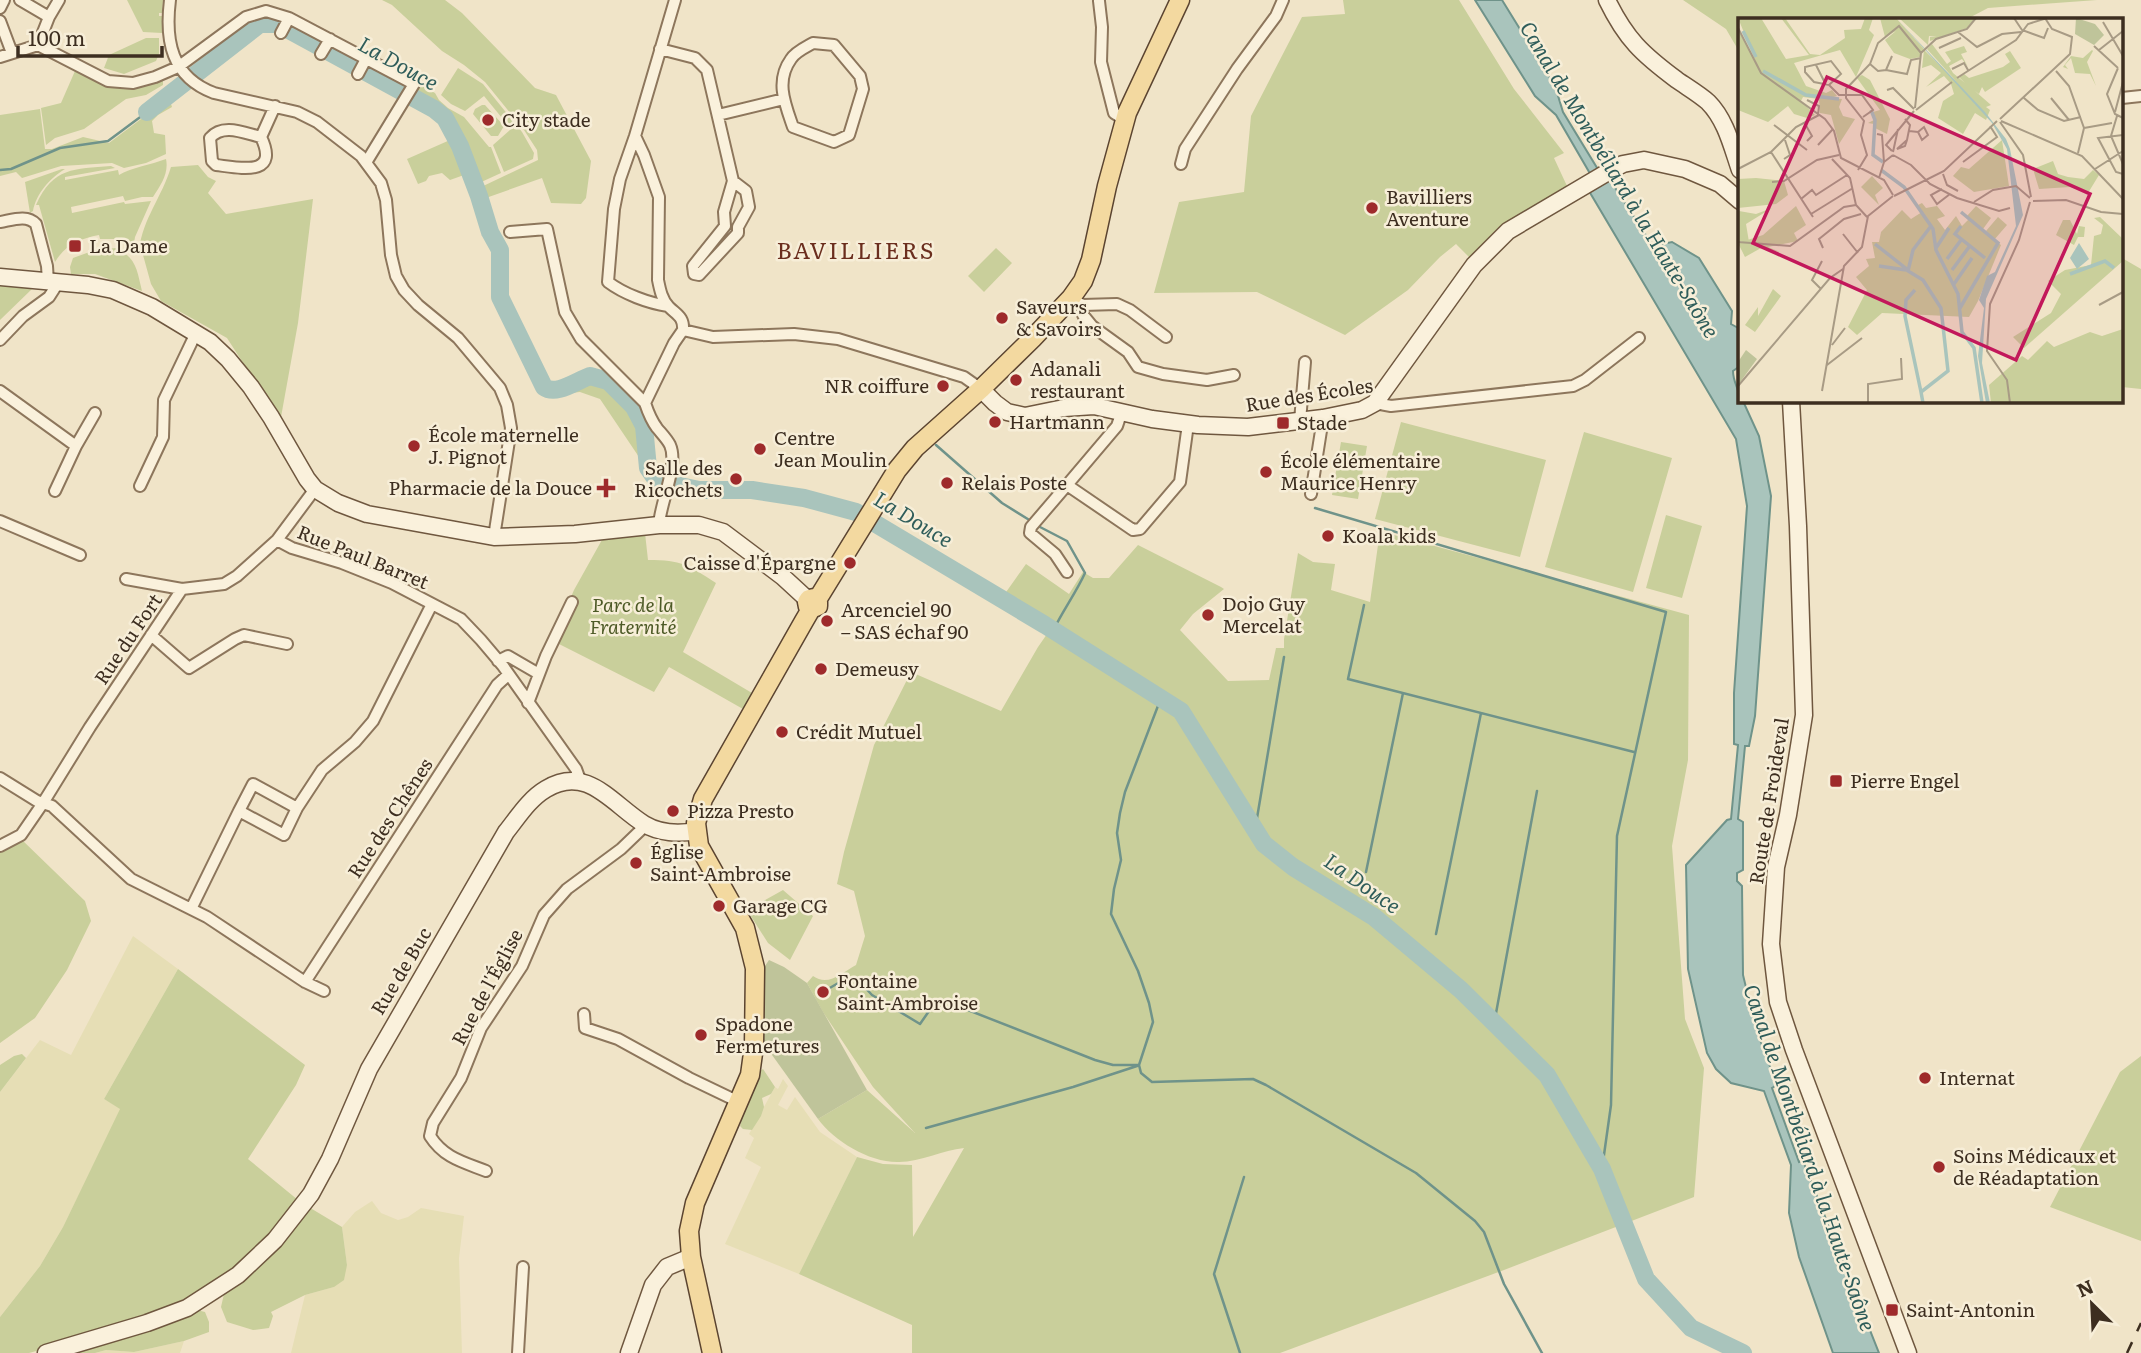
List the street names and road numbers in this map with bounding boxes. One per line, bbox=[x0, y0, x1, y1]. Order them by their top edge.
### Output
street label: Rue des Écoles bbox=[1243, 370, 1375, 418]
street label: Rue Paul Barret bbox=[293, 517, 434, 595]
street label: Rue du Fort bbox=[86, 587, 168, 690]
street label: Route de Froideval bbox=[1741, 716, 1795, 886]
street label: Rue des Chênes bbox=[340, 752, 439, 883]
street label: Rue de Buc bbox=[363, 921, 437, 1020]
street label: Rue de l'Église bbox=[444, 923, 529, 1050]

